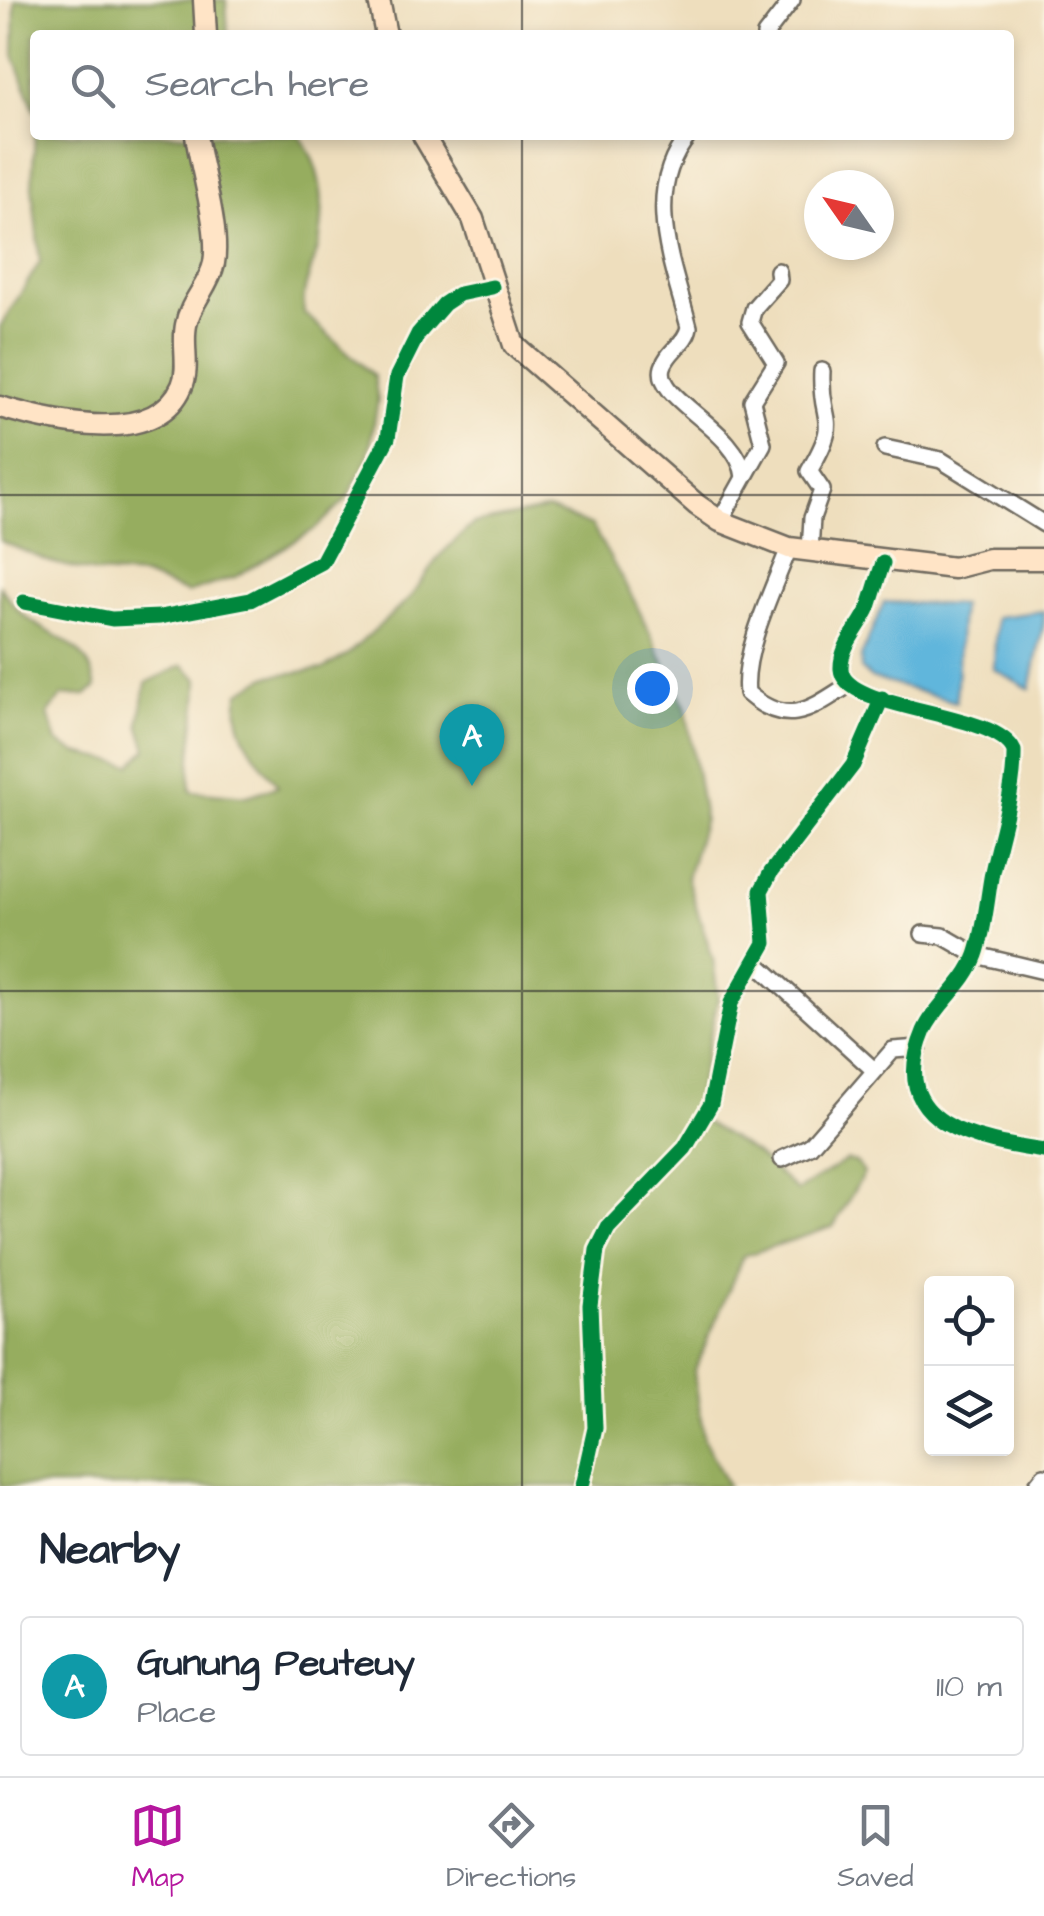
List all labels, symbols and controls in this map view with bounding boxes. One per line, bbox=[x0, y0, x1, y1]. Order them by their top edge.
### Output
search box bbox=[30, 30, 1014, 140]
icon: search bbox=[65, 58, 120, 113]
text: Search here bbox=[145, 59, 369, 111]
north arrow bbox=[804, 170, 894, 260]
your location bbox=[627, 663, 678, 714]
pin: A bbox=[440, 704, 504, 786]
map controls bbox=[924, 1276, 1014, 1456]
button: locate bbox=[924, 1276, 1014, 1366]
button: layers bbox=[924, 1366, 1014, 1456]
text: Nearby bbox=[40, 1522, 180, 1580]
text: Gunung Peuteuy bbox=[137, 1638, 415, 1690]
text: A bbox=[64, 1664, 85, 1709]
text: 110 m bbox=[936, 1664, 1002, 1709]
text: Place bbox=[137, 1690, 216, 1735]
tab: Map bbox=[130, 1798, 185, 1897]
tab: Directions bbox=[446, 1798, 576, 1897]
tab: Saved bbox=[837, 1798, 914, 1897]

